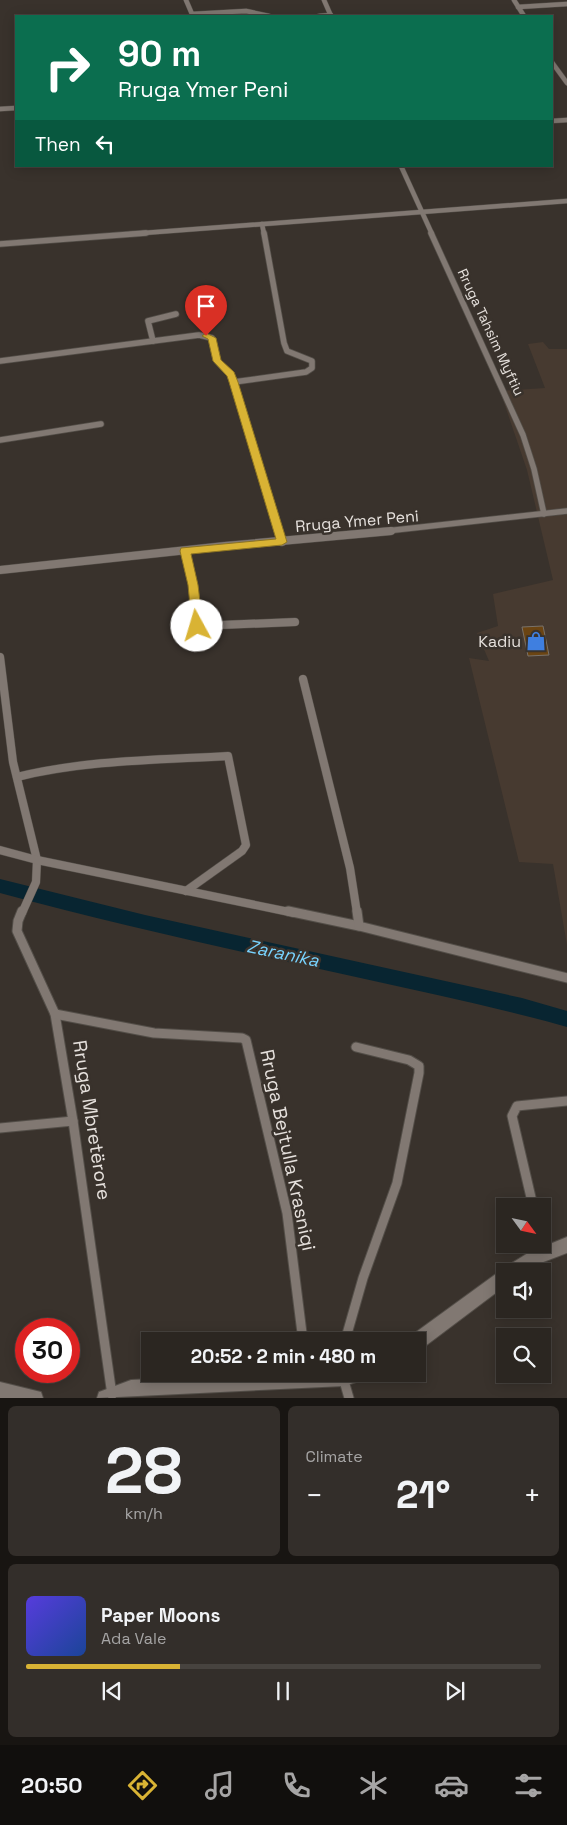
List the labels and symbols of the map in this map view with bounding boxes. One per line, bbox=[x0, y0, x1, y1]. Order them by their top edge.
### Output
street label: Rruga Tahsim Myftiu bbox=[454, 266, 528, 398]
pin bbox=[185, 285, 227, 336]
street label: Rruga Ymer Peni bbox=[294, 505, 420, 537]
position arrow bbox=[170, 599, 222, 651]
shop icon: Kadiu bbox=[525, 630, 547, 652]
place label: Kadiu bbox=[478, 631, 521, 652]
water label: Zaranika bbox=[245, 934, 322, 972]
street label: Rruga Mbretërore bbox=[67, 1038, 117, 1202]
street label: Rruga Bejtulla Krasniqi bbox=[254, 1047, 322, 1253]
north arrow bbox=[496, 1198, 551, 1252]
speed limit sign: 30 bbox=[15, 1318, 80, 1383]

